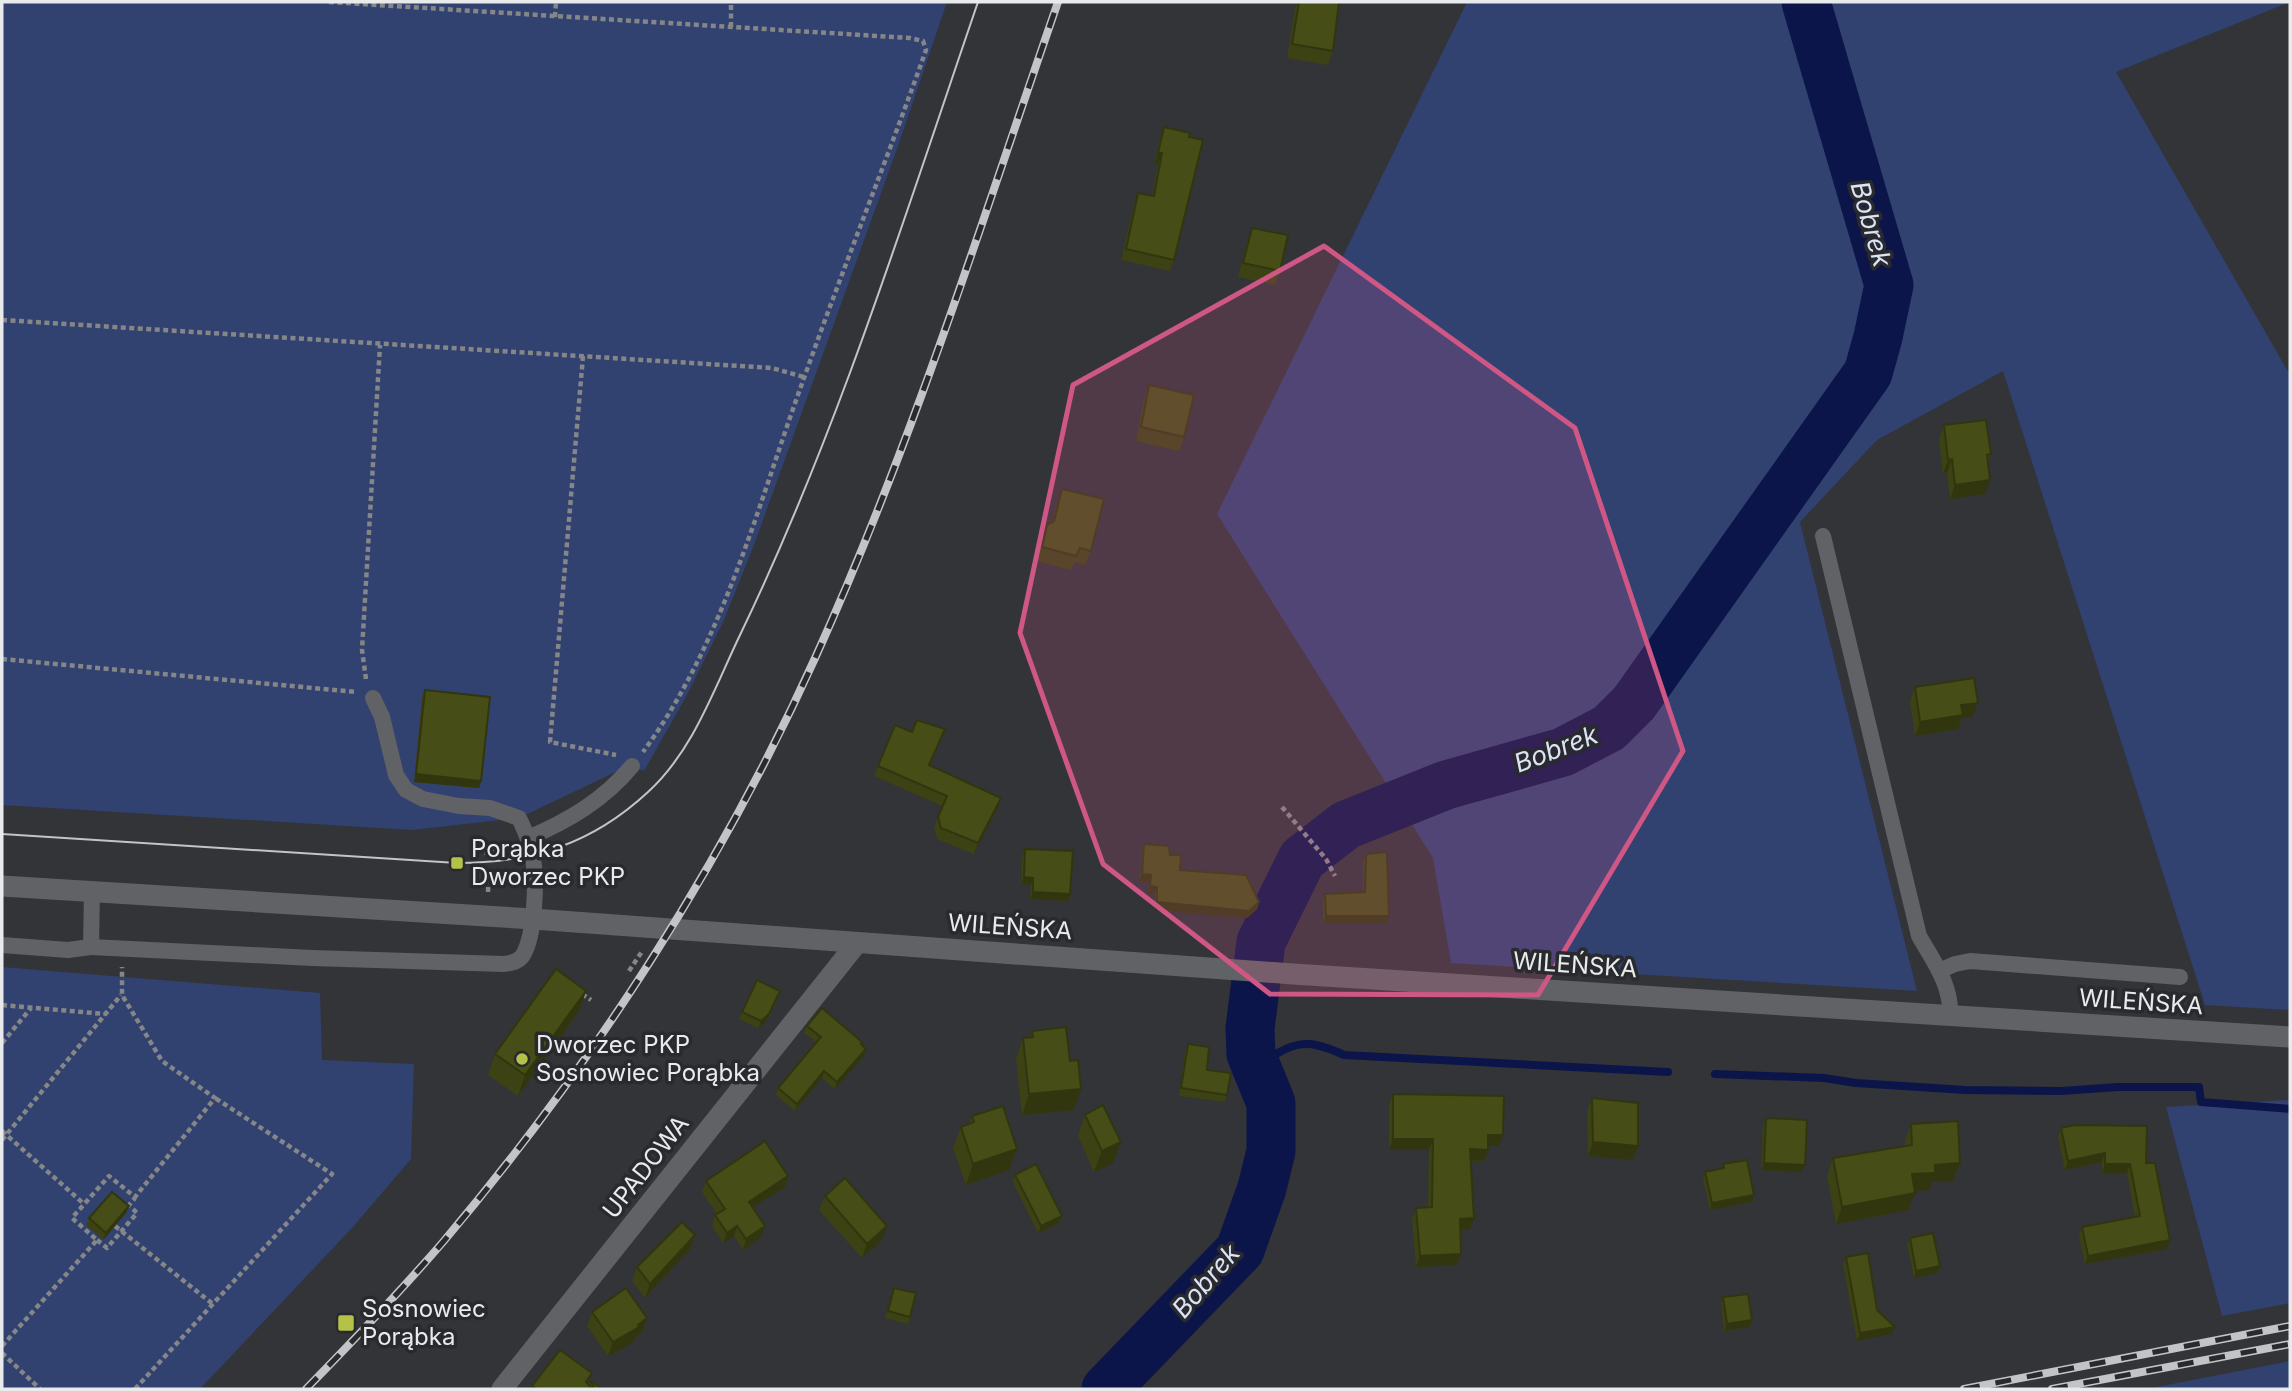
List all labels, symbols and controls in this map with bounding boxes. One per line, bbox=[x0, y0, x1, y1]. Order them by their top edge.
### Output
water label: Bobrek bbox=[1845, 178, 1899, 271]
water label: Bobrek bbox=[1510, 718, 1603, 779]
place label: Porąbka Dworzec PKP bbox=[471, 834, 625, 891]
marker: Porąbka Dworzec PKP bbox=[449, 855, 465, 871]
street label: WILEŃSKA bbox=[947, 907, 1073, 945]
street label: WILEŃSKA bbox=[1512, 945, 1638, 983]
street label: WILEŃSKA bbox=[2078, 982, 2204, 1020]
place label: Dworzec PKP Sosnowiec Porąbka bbox=[536, 1030, 760, 1087]
marker: Dworzec PKP Sosnowiec Porąbka bbox=[514, 1051, 530, 1067]
street label: UPADOWA bbox=[596, 1109, 695, 1224]
water label: Bobrek bbox=[1165, 1237, 1246, 1324]
place label: Sosnowiec Porąbka bbox=[362, 1294, 486, 1351]
marker: Sosnowiec Porąbka bbox=[336, 1313, 356, 1333]

